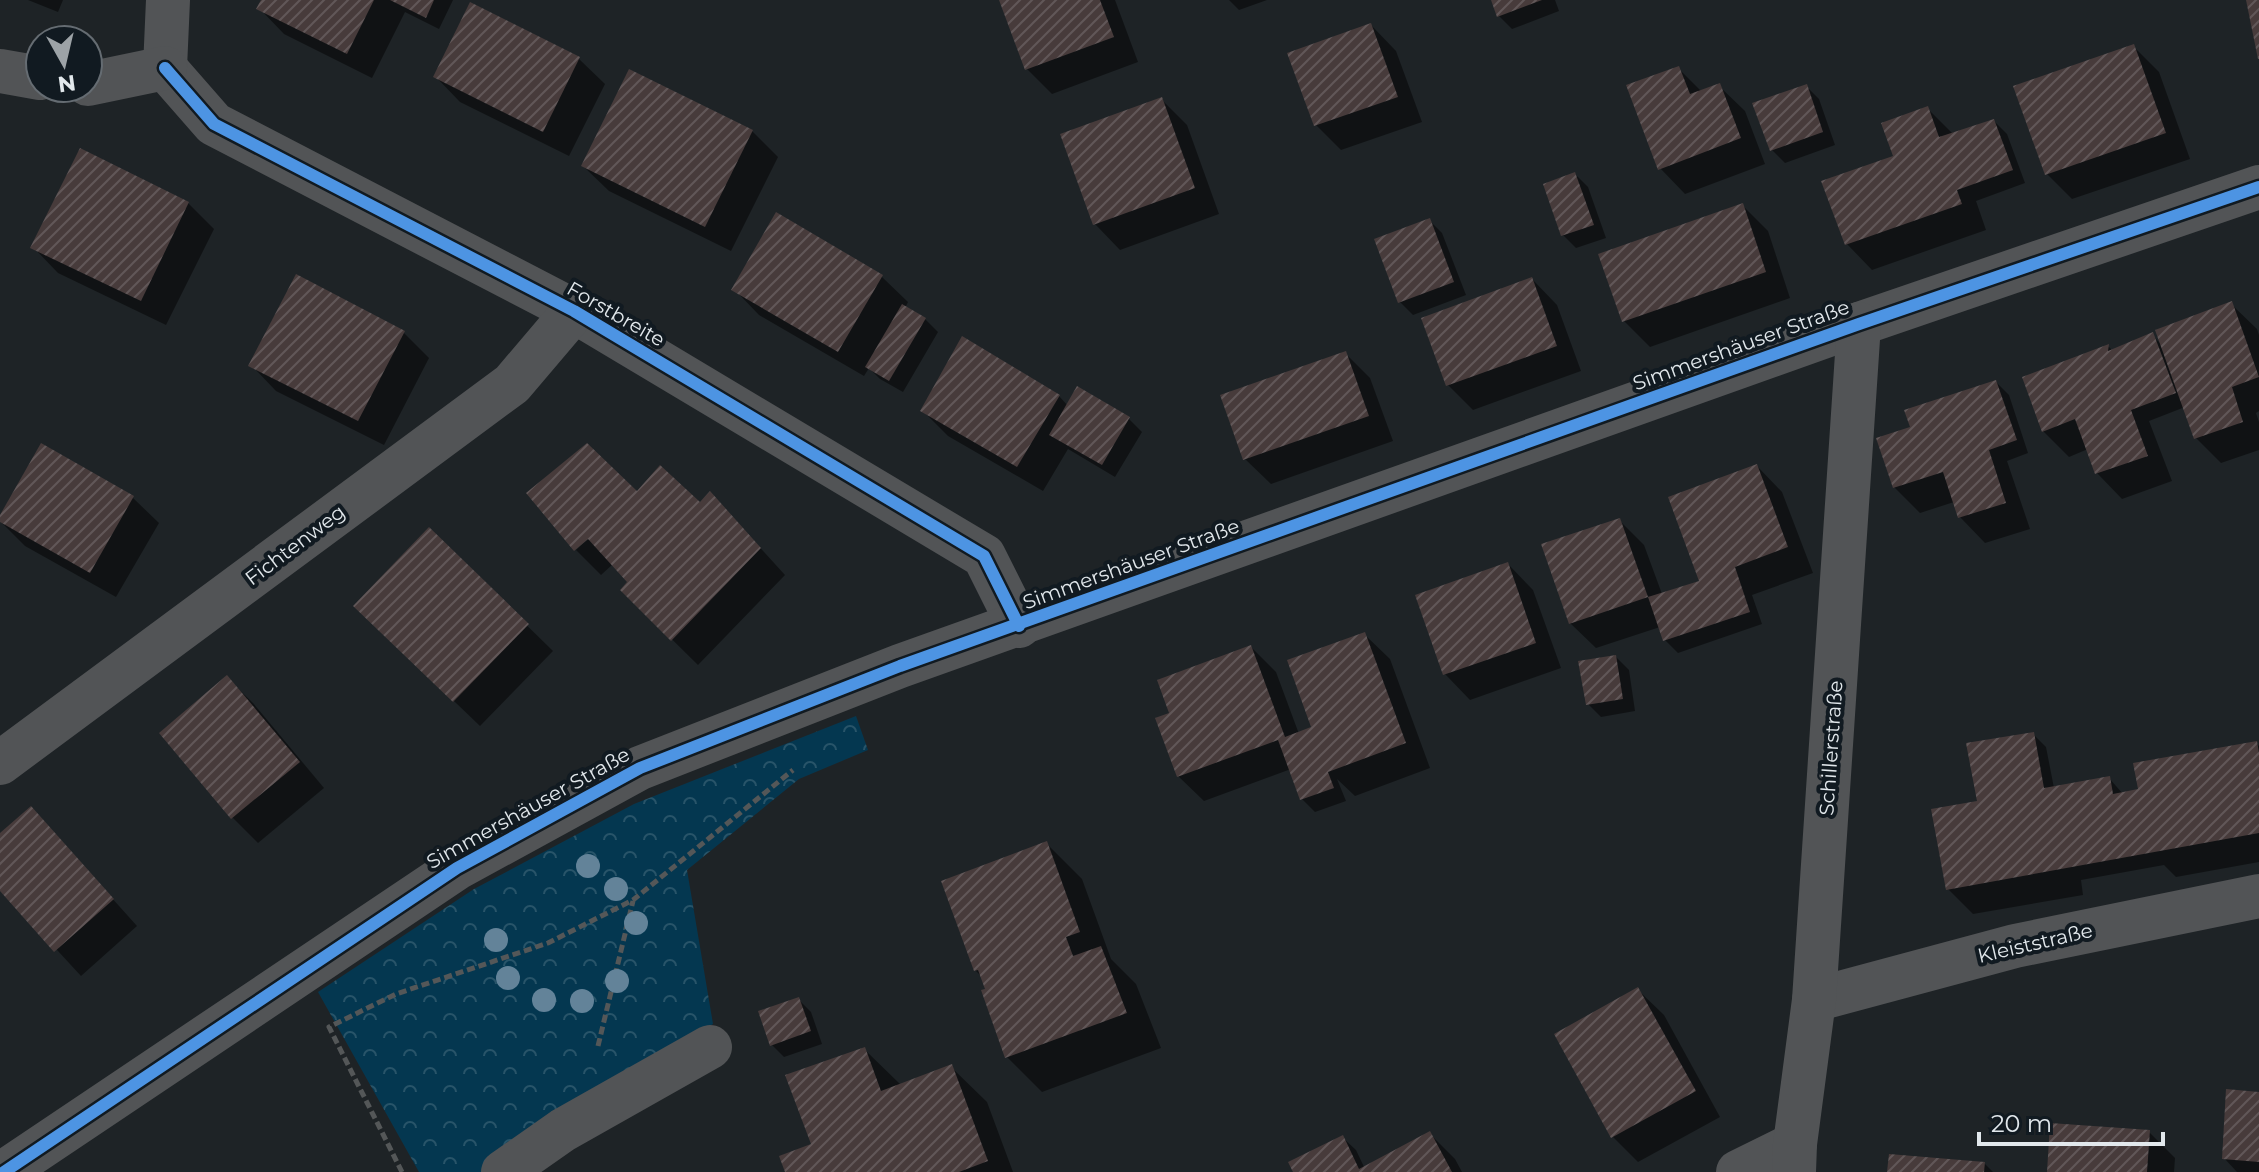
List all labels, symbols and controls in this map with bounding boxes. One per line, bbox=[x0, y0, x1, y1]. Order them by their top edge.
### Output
north arrow bbox=[24, 24, 104, 104]
text: N bbox=[56, 69, 77, 98]
street label: Forstbreite bbox=[563, 276, 669, 352]
street label: Simmershäuser Straße bbox=[1629, 295, 1853, 395]
street label: Fichtenweg bbox=[240, 500, 350, 590]
street label: Simmershäuser Straße bbox=[1019, 514, 1243, 614]
street label: Schillerstraße bbox=[1814, 680, 1848, 816]
street label: Simmershäuser Straße bbox=[422, 742, 634, 874]
street label: Kleiststraße bbox=[1975, 918, 2095, 968]
scale bar bbox=[1979, 1096, 2163, 1146]
text: 20 m bbox=[1991, 1109, 2052, 1138]

